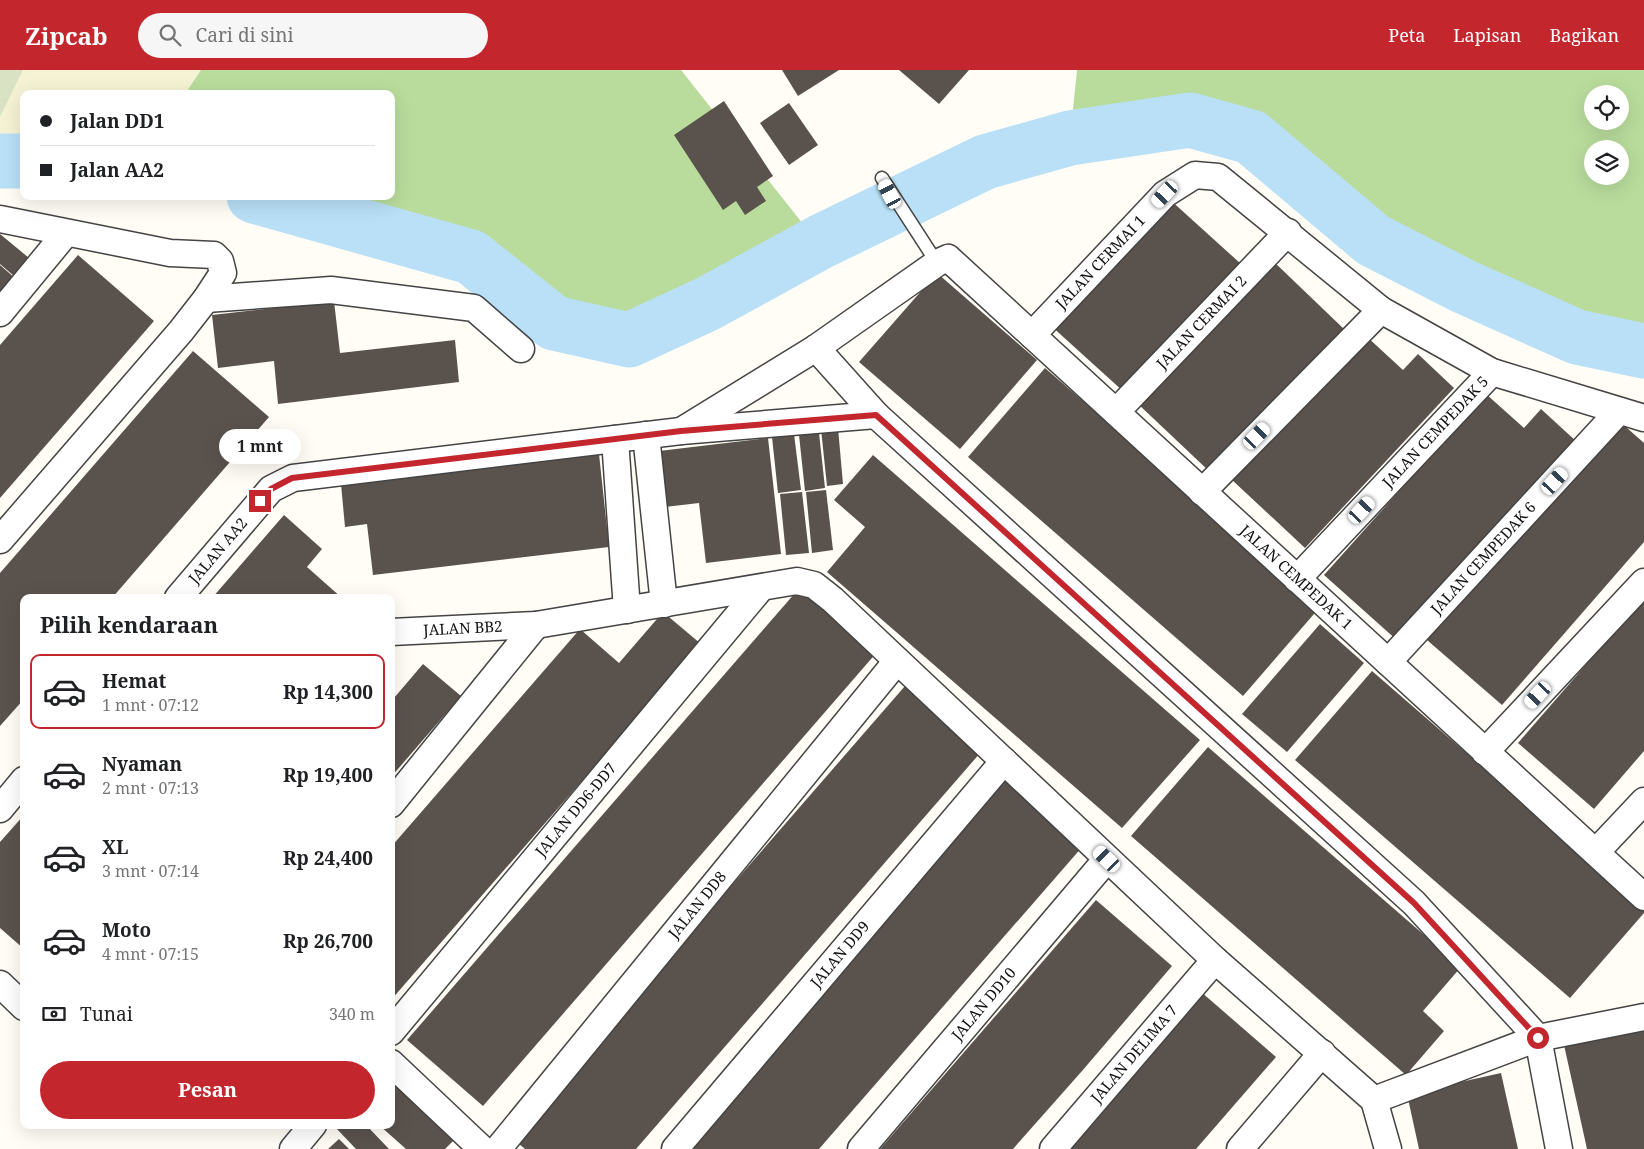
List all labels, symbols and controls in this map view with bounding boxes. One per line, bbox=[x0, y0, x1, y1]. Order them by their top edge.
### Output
search box bbox=[138, 13, 488, 58]
text: Zipcab bbox=[25, 19, 108, 52]
icon: search bbox=[156, 21, 184, 49]
text: Cari di sini bbox=[196, 22, 294, 48]
text: Peta bbox=[1388, 23, 1425, 47]
text: Lapisan bbox=[1453, 23, 1521, 47]
text: Bagikan bbox=[1549, 23, 1619, 47]
map controls bbox=[1584, 85, 1629, 185]
button: locate bbox=[1584, 85, 1629, 130]
text: Jalan DD1 bbox=[70, 108, 165, 134]
button: layers bbox=[1584, 140, 1629, 185]
text: Jalan AA2 bbox=[70, 157, 164, 183]
car bbox=[876, 177, 903, 211]
car bbox=[1149, 178, 1180, 210]
street label: JALAN CERMAI 1 bbox=[1050, 210, 1149, 314]
street label: JALAN CERMAI 2 bbox=[1151, 271, 1250, 373]
street label: JALAN CEMPEDAK 5 bbox=[1377, 371, 1492, 492]
car bbox=[1241, 420, 1272, 452]
callout: 1 mnt bbox=[219, 428, 301, 464]
text: 1 mnt bbox=[237, 435, 283, 457]
car bbox=[1539, 465, 1570, 497]
route end bbox=[249, 490, 271, 512]
car bbox=[1346, 494, 1377, 526]
street label: JALAN CEMPEDAK 6 bbox=[1425, 497, 1540, 619]
street label: JALAN AA2 bbox=[183, 513, 251, 588]
street label: JALAN CEMPEDAK 1 bbox=[1235, 519, 1357, 634]
text: Pilih kendaraan bbox=[40, 609, 218, 639]
street label: JALAN BB2 bbox=[422, 616, 503, 639]
text: Hemat bbox=[102, 668, 166, 694]
icon: car bbox=[42, 669, 87, 714]
text: Rp 14,300 bbox=[283, 679, 373, 705]
car bbox=[1522, 679, 1553, 711]
text: 1 mnt · 07:12 bbox=[102, 694, 199, 716]
text: Nyaman bbox=[102, 751, 182, 777]
icon: car bbox=[42, 752, 87, 797]
street label: JALAN DD6-DD7 bbox=[530, 758, 620, 861]
text: Rp 19,400 bbox=[283, 762, 373, 788]
text: 2 mnt · 07:13 bbox=[102, 777, 199, 799]
text: XL bbox=[102, 834, 128, 860]
icon: car bbox=[42, 835, 87, 880]
car bbox=[1091, 843, 1123, 875]
text: Rp 24,400 bbox=[283, 845, 373, 871]
text: 3 mnt · 07:14 bbox=[102, 860, 199, 882]
street label: JALAN DD8 bbox=[662, 867, 730, 943]
street label: JALAN DD9 bbox=[805, 916, 873, 992]
text: Moto bbox=[102, 917, 151, 943]
icon: car bbox=[42, 918, 87, 963]
text: Rp 26,700 bbox=[283, 928, 373, 954]
text: 4 mnt · 07:15 bbox=[102, 943, 199, 965]
street label: JALAN DD10 bbox=[946, 963, 1020, 1045]
icon: cash bbox=[40, 1000, 68, 1028]
street label: JALAN DELIMA 7 bbox=[1085, 1000, 1181, 1108]
text: Tunai bbox=[80, 1001, 133, 1027]
text: 340 m bbox=[329, 1003, 375, 1025]
route start bbox=[1527, 1027, 1549, 1049]
button: Pesan bbox=[40, 1061, 375, 1119]

